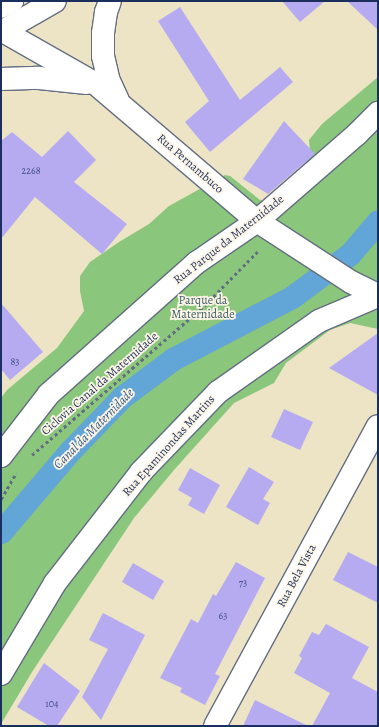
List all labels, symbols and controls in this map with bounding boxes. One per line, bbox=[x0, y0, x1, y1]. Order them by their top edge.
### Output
street label: Rua Pernambuco bbox=[154, 131, 226, 197]
house number: 2268 bbox=[22, 165, 40, 177]
street label: Rua Parque da Maternidade bbox=[171, 192, 287, 288]
park label: Parque da Maternidade bbox=[171, 294, 235, 322]
street label: Ciclovia Canal da Maternidade bbox=[39, 330, 161, 438]
house number: 83 bbox=[10, 356, 20, 368]
water label: Canal da Maternidade bbox=[51, 386, 137, 472]
street label: Rua Epaminondas Martins bbox=[120, 392, 218, 500]
street label: Rua Bela Vista bbox=[274, 542, 320, 610]
house number: 73 bbox=[239, 577, 247, 589]
house number: 63 bbox=[219, 610, 227, 622]
house number: 104 bbox=[45, 698, 59, 710]

